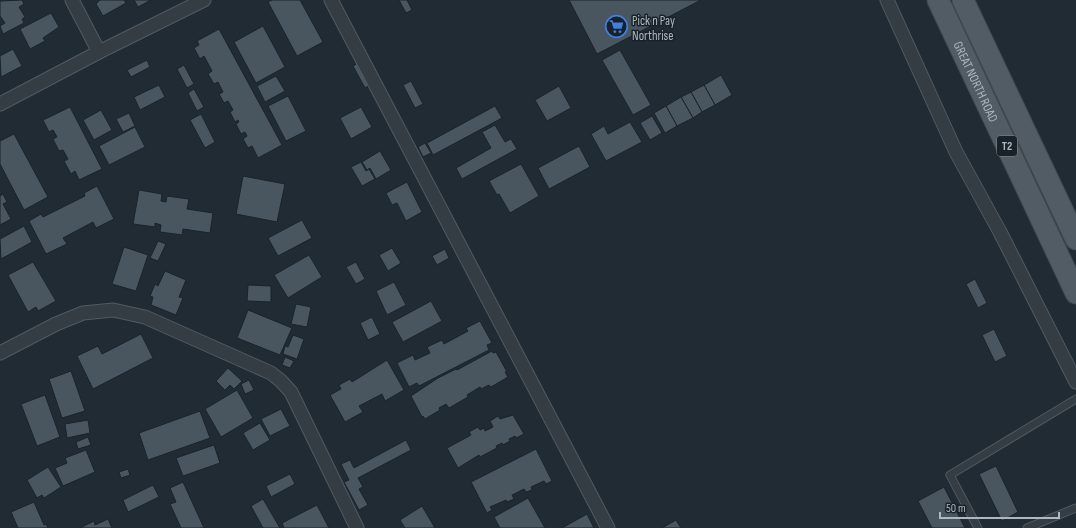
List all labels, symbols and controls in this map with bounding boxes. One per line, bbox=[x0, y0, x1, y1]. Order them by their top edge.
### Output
place label: Pick n Pay Northrise bbox=[632, 13, 675, 44]
supermarket icon: Pick n Pay Northrise bbox=[603, 14, 629, 40]
street label: GREAT NORTH ROAD bbox=[950, 39, 1001, 125]
road number: T2 bbox=[997, 136, 1017, 156]
scale bar bbox=[940, 494, 1059, 520]
text: 50 m bbox=[946, 501, 966, 516]

